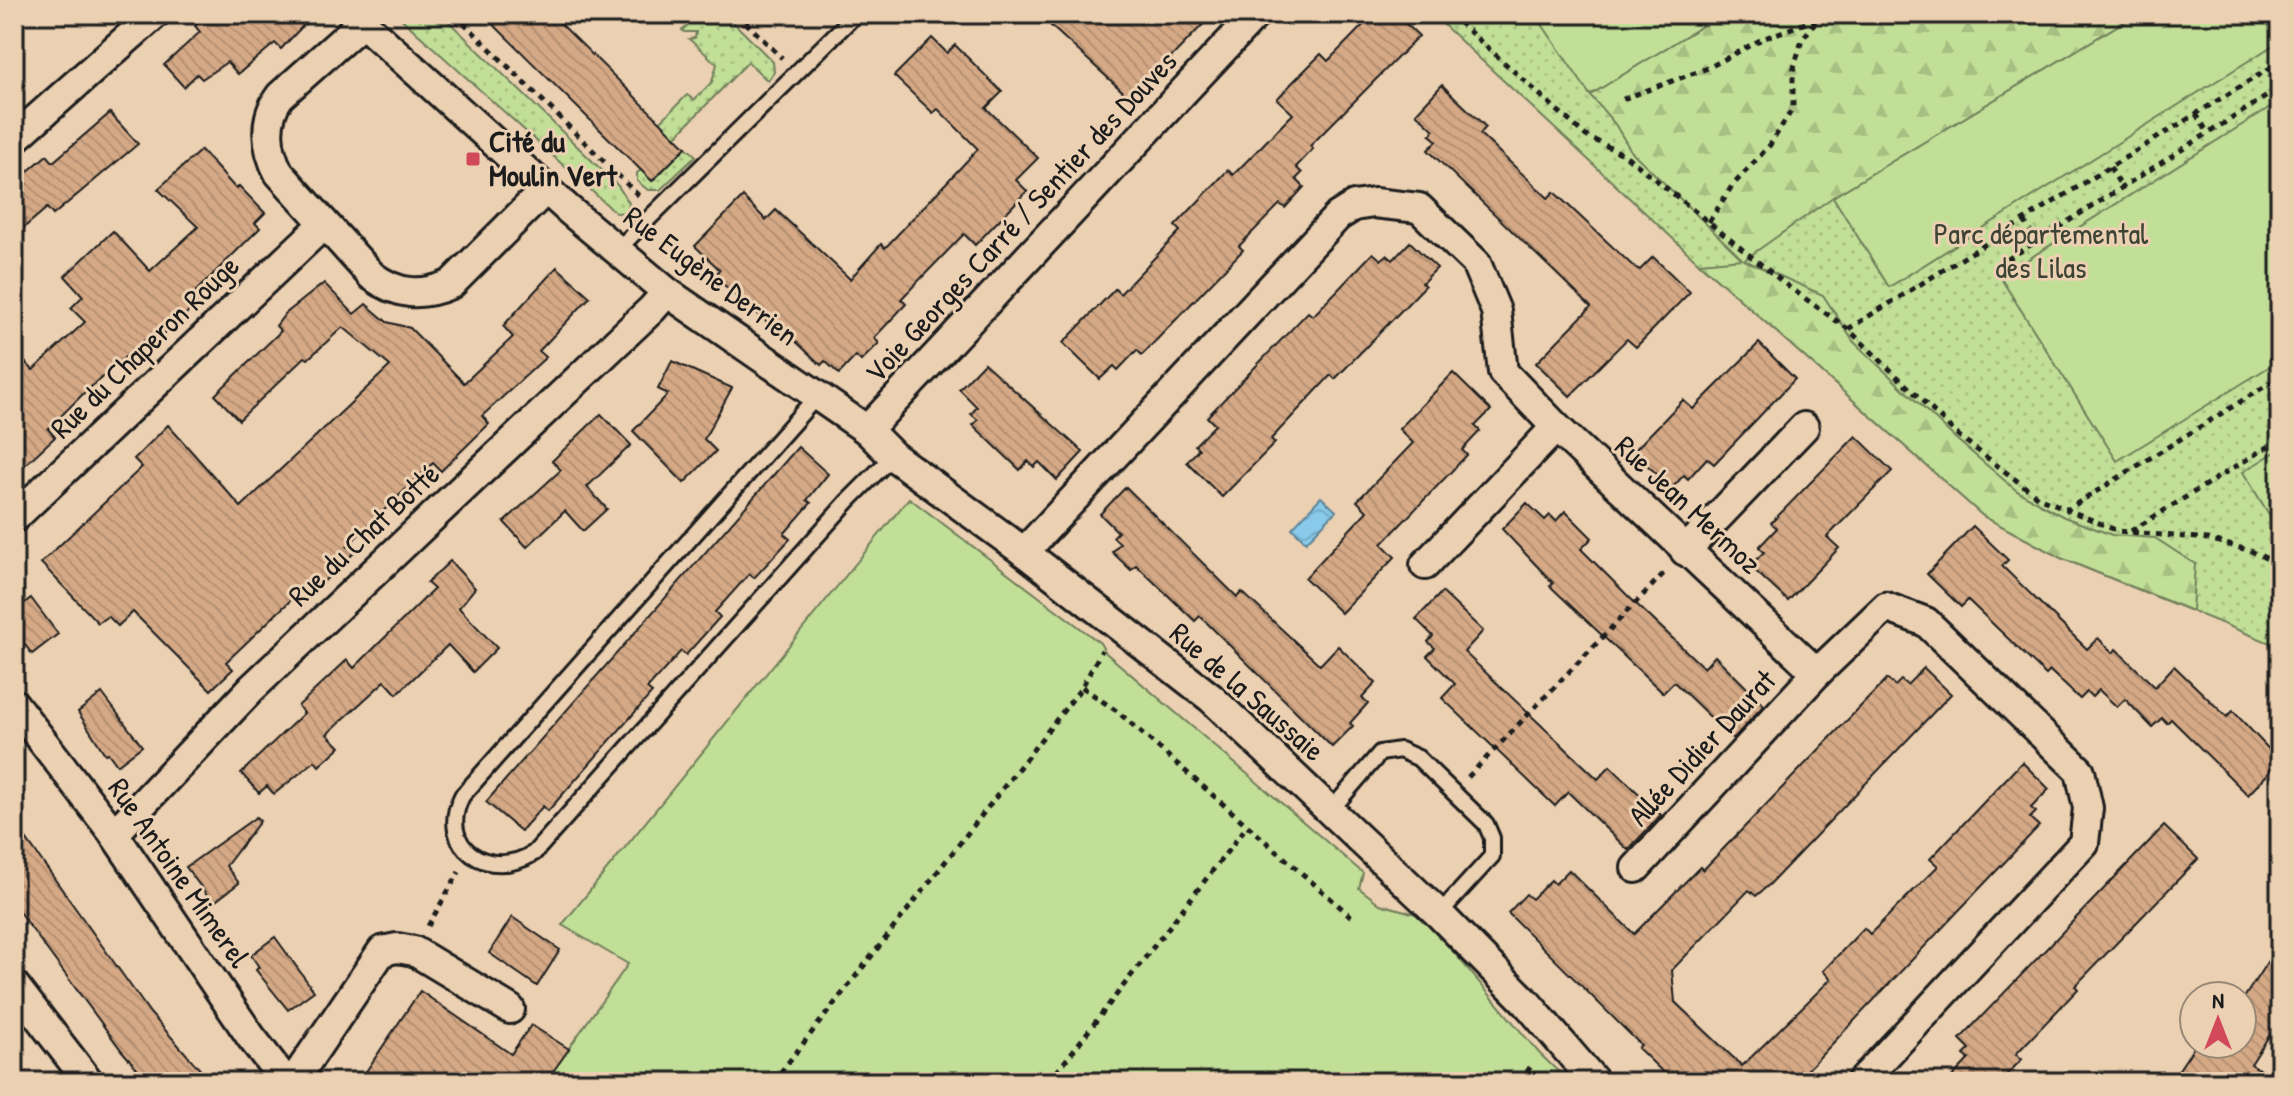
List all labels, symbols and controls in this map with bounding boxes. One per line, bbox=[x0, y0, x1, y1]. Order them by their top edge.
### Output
street label: Voie Georges Carré / Sentier des Douves bbox=[855, 42, 1185, 391]
place label: Cité du Moulin Vert bbox=[489, 121, 618, 195]
marker: Cité du Moulin Vert bbox=[464, 150, 482, 168]
street label: Rue Eugène Derrien bbox=[616, 196, 807, 354]
park label: Parc départemental des Lilas bbox=[1934, 213, 2148, 287]
street label: Rue du Chaperon Rouge bbox=[41, 246, 247, 447]
street label: Rue Jean Mermoz bbox=[1607, 426, 1771, 583]
street label: Rue du Chat Botté bbox=[279, 454, 448, 615]
street label: Rue de la Saussaie bbox=[1162, 613, 1334, 770]
street label: Allée Didier Daurat bbox=[1619, 660, 1784, 834]
street label: Rue Antoine Mimerel bbox=[100, 770, 260, 975]
north arrow bbox=[2178, 980, 2258, 1060]
text: N bbox=[2212, 985, 2224, 1015]

